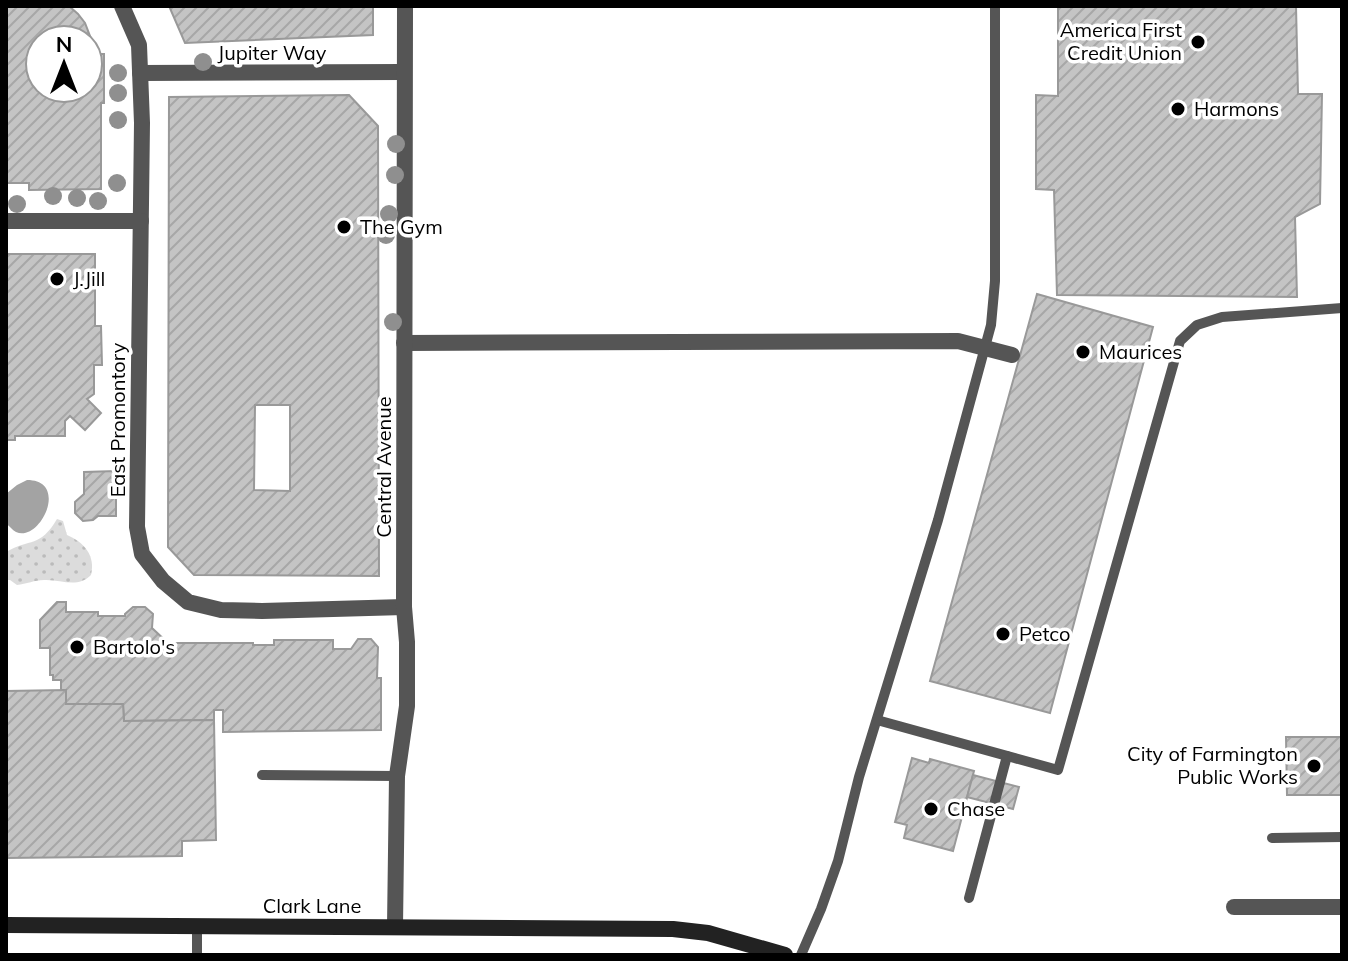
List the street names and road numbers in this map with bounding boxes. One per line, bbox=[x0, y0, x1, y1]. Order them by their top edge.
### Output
street label: Jupiter Way bbox=[218, 40, 327, 65]
street label: East Promontory bbox=[105, 342, 130, 497]
street label: Central Avenue bbox=[371, 396, 396, 538]
street label: Clark Lane bbox=[263, 893, 361, 918]

